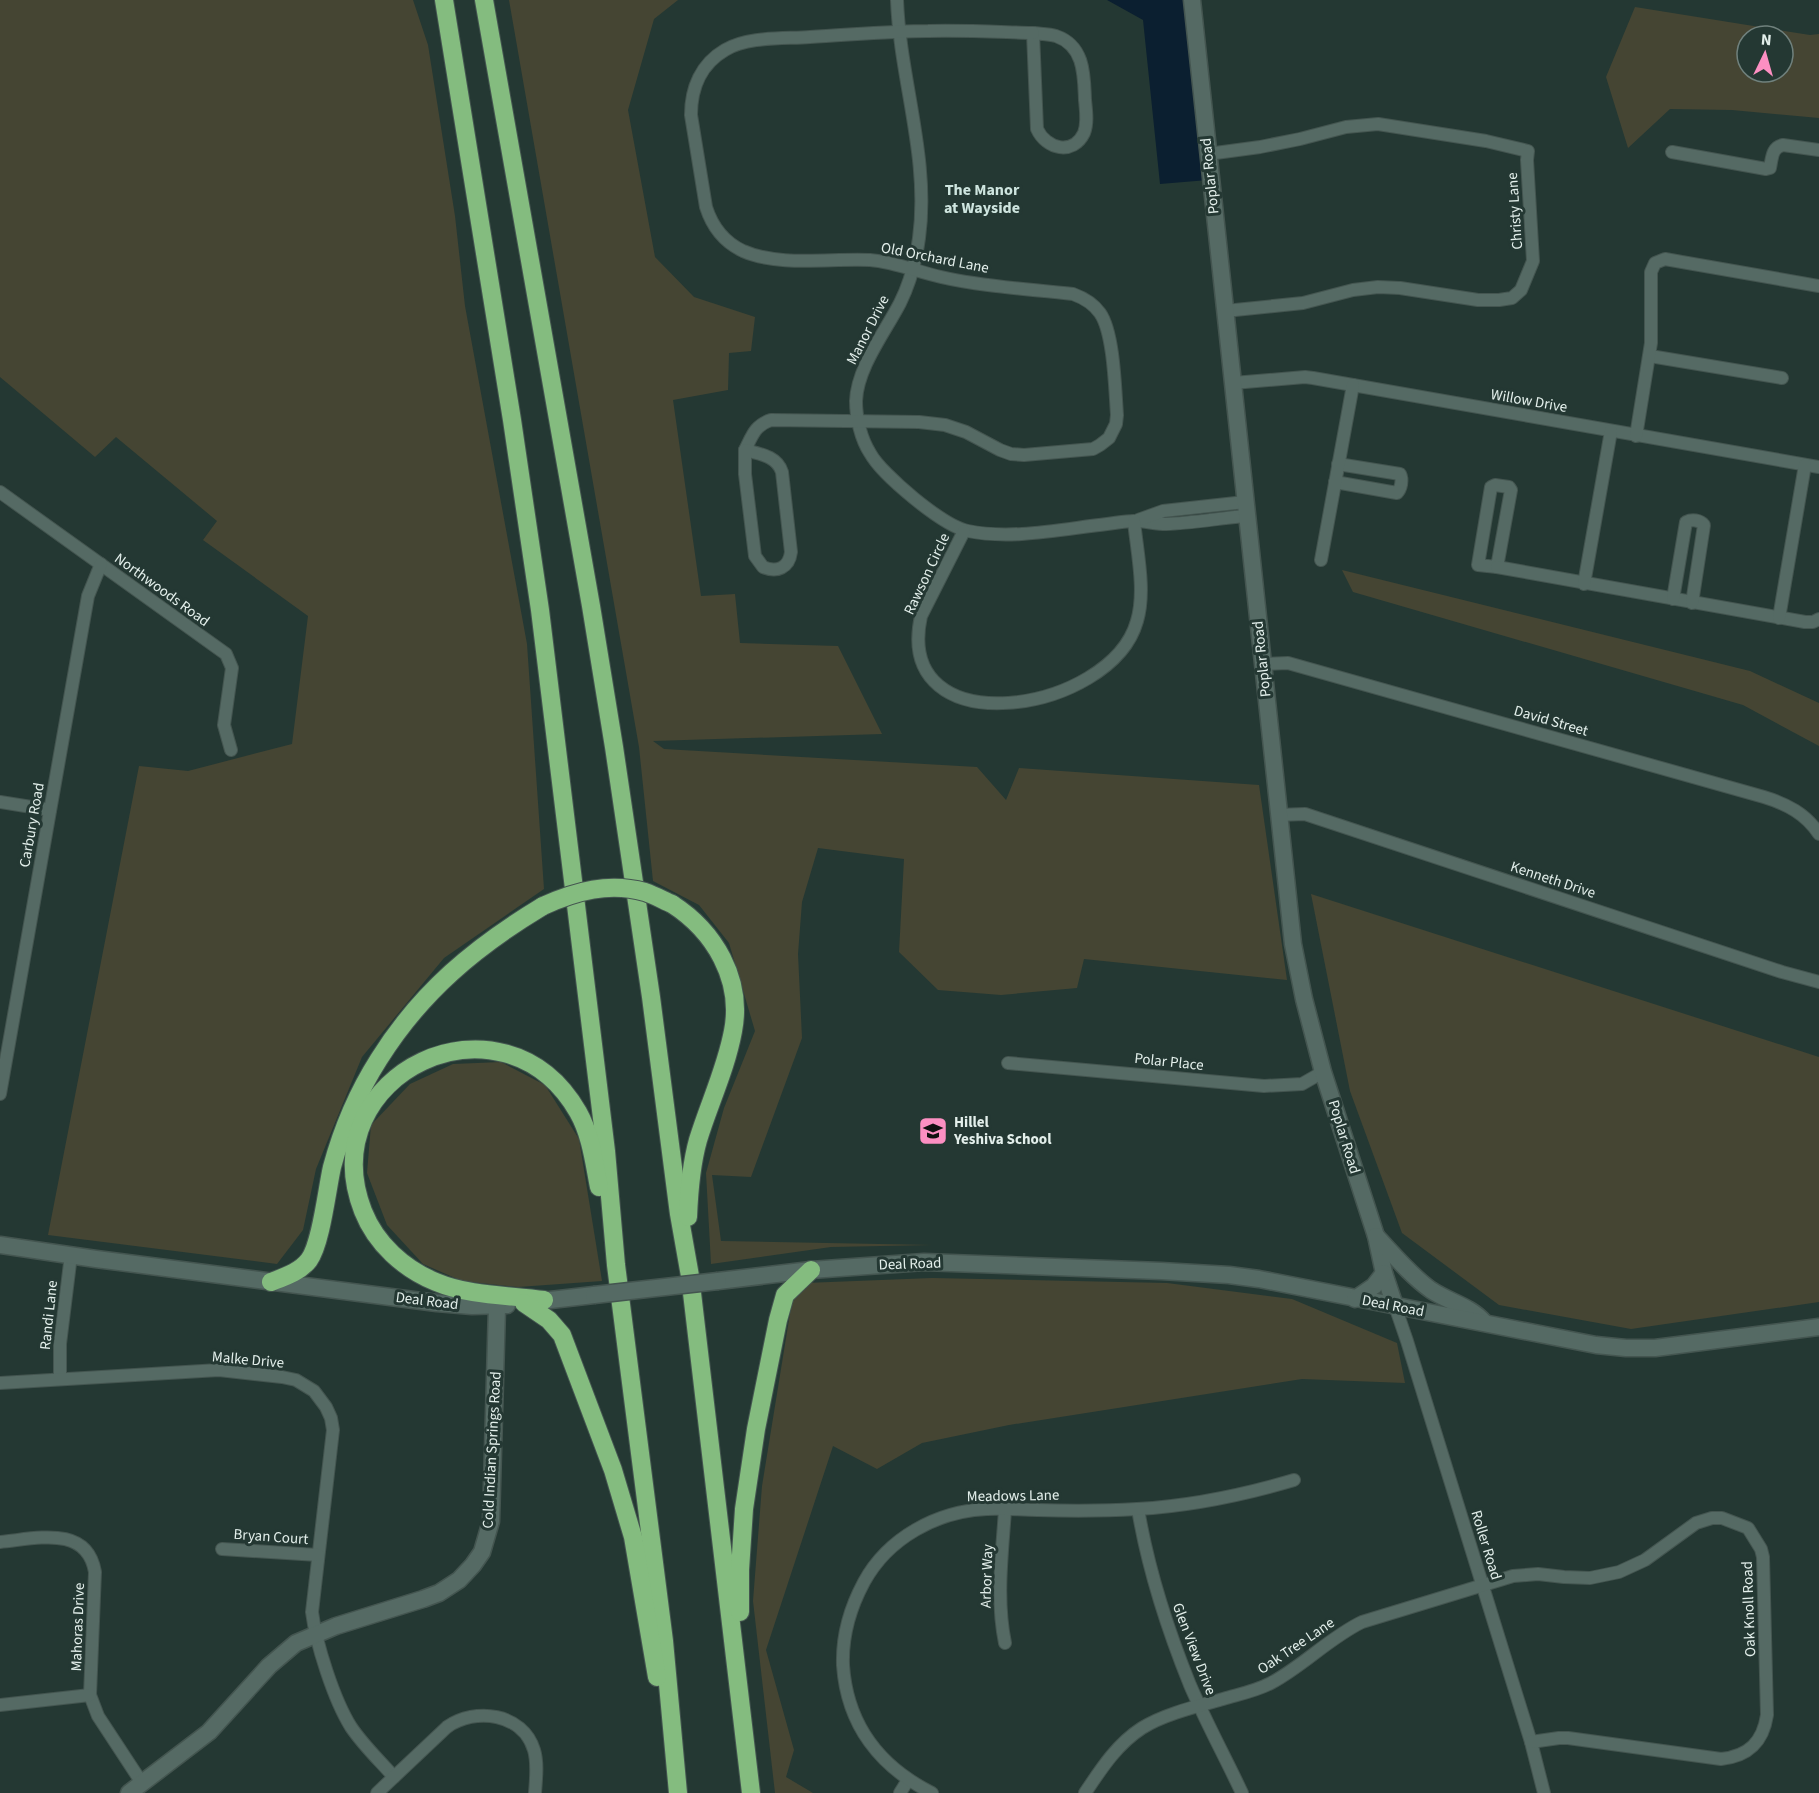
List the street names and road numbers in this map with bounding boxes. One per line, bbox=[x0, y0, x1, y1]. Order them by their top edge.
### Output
street label: Poplar Road bbox=[1196, 137, 1224, 215]
street label: Christy Lane bbox=[1502, 172, 1528, 250]
street label: Old Orchard Lane bbox=[879, 237, 991, 279]
street label: Manor Drive bbox=[842, 292, 894, 368]
street label: Willow Drive bbox=[1489, 384, 1569, 418]
street label: Rawson Circle bbox=[899, 530, 955, 618]
street label: Northwoods Road bbox=[110, 548, 214, 632]
street label: Poplar Road bbox=[1248, 620, 1276, 698]
street label: David Street bbox=[1511, 700, 1591, 742]
street label: Carbury Road bbox=[14, 781, 50, 869]
street label: Kenneth Drive bbox=[1508, 856, 1598, 904]
street label: Polar Place bbox=[1133, 1048, 1205, 1076]
street label: Poplar Road bbox=[1323, 1097, 1365, 1177]
street label: Deal Road bbox=[878, 1252, 942, 1276]
street label: Randi Lane bbox=[35, 1279, 63, 1351]
street label: Deal Road bbox=[394, 1287, 460, 1315]
street label: Deal Road bbox=[1360, 1290, 1426, 1322]
street label: Malke Drive bbox=[211, 1346, 285, 1374]
street label: Cold Indian Springs Road bbox=[477, 1371, 507, 1529]
street label: Meadows Lane bbox=[966, 1485, 1060, 1507]
street label: Roller Road bbox=[1465, 1507, 1507, 1583]
street label: Bryan Court bbox=[233, 1524, 309, 1550]
street label: Arbor Way bbox=[975, 1544, 999, 1608]
street label: Oak Knoll Road bbox=[1737, 1561, 1761, 1657]
street label: Mahoras Drive bbox=[66, 1582, 90, 1672]
street label: Glen View Drive bbox=[1167, 1600, 1221, 1698]
street label: Oak Tree Lane bbox=[1253, 1612, 1339, 1680]

